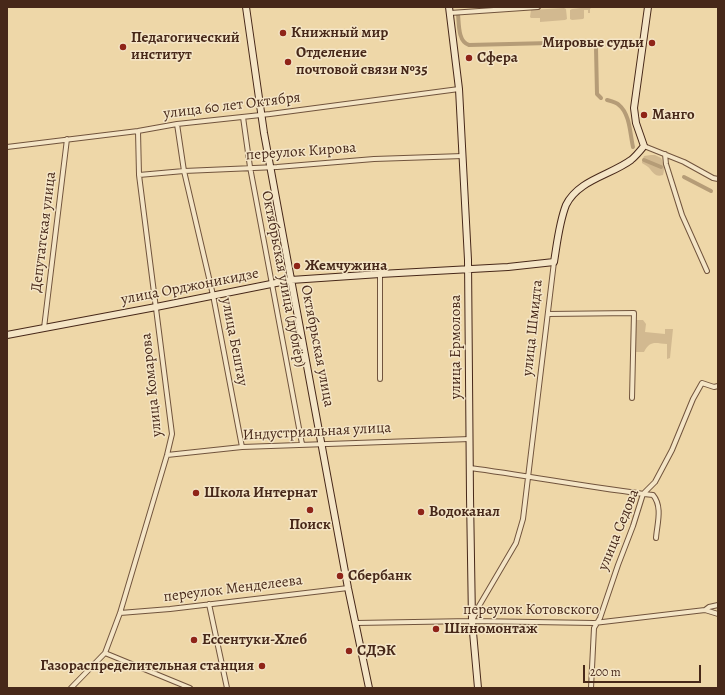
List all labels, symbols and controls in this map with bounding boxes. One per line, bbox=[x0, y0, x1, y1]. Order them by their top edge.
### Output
place label: Книжный мир bbox=[291, 24, 388, 42]
marker: Книжный мир bbox=[278, 28, 288, 38]
place label: Педагогический институт bbox=[131, 29, 240, 64]
place label: Мировые судьи bbox=[542, 34, 644, 52]
marker: Мировые судьи bbox=[647, 38, 657, 48]
marker: Педагогический институт bbox=[118, 42, 128, 52]
place label: Отделение почтовой связи №35 bbox=[296, 44, 428, 79]
place label: Сфера bbox=[477, 49, 518, 67]
marker: Сфера bbox=[464, 53, 474, 63]
marker: Отделение почтовой связи №35 bbox=[283, 57, 293, 67]
street label: улица 60 лет Октября bbox=[162, 89, 302, 123]
place label: Манго bbox=[652, 106, 695, 124]
marker: Манго bbox=[639, 110, 649, 120]
street label: переулок Кирова bbox=[245, 139, 357, 165]
street label: Депутатская улица bbox=[28, 171, 60, 293]
street label: Октябрьская улица (дублёр) bbox=[257, 189, 309, 369]
place label: Жемчужина bbox=[305, 257, 387, 275]
marker: Жемчужина bbox=[292, 261, 302, 271]
street label: улица Орджоникидзе bbox=[119, 265, 261, 309]
street label: улица Шмидта bbox=[519, 279, 547, 377]
street label: Октябрьская улица bbox=[296, 284, 338, 408]
street label: улица Ермолова bbox=[447, 295, 465, 399]
street label: улица Бештау bbox=[217, 296, 251, 388]
street label: улица Комарова bbox=[138, 332, 166, 438]
street label: Индустриальная улица bbox=[242, 419, 392, 445]
place label: Школа Интернат bbox=[204, 484, 318, 502]
street label: улица Седова bbox=[595, 487, 643, 573]
marker: Школа Интернат bbox=[191, 488, 201, 498]
place label: Водоканал bbox=[429, 503, 500, 521]
marker: Поиск bbox=[305, 505, 315, 515]
marker: Водоканал bbox=[416, 507, 426, 517]
place label: Поиск bbox=[289, 516, 331, 534]
place label: Сбербанк bbox=[348, 567, 412, 585]
marker: Сбербанк bbox=[335, 571, 345, 581]
street label: переулок Менделеева bbox=[162, 572, 304, 606]
street label: переулок Котовского bbox=[463, 601, 599, 619]
place label: Шиномонтаж bbox=[444, 620, 538, 638]
marker: Шиномонтаж bbox=[431, 624, 441, 634]
place label: Ессентуки-Хлеб bbox=[202, 631, 307, 649]
marker: Ессентуки-Хлеб bbox=[189, 635, 199, 645]
place label: СДЭК bbox=[357, 642, 396, 660]
marker: СДЭК bbox=[344, 646, 354, 656]
place label: Газораспределительная станция bbox=[40, 657, 254, 675]
scale bar bbox=[585, 657, 703, 683]
marker: Газораспределительная станция bbox=[257, 661, 267, 671]
text: 200 m bbox=[590, 664, 621, 680]

